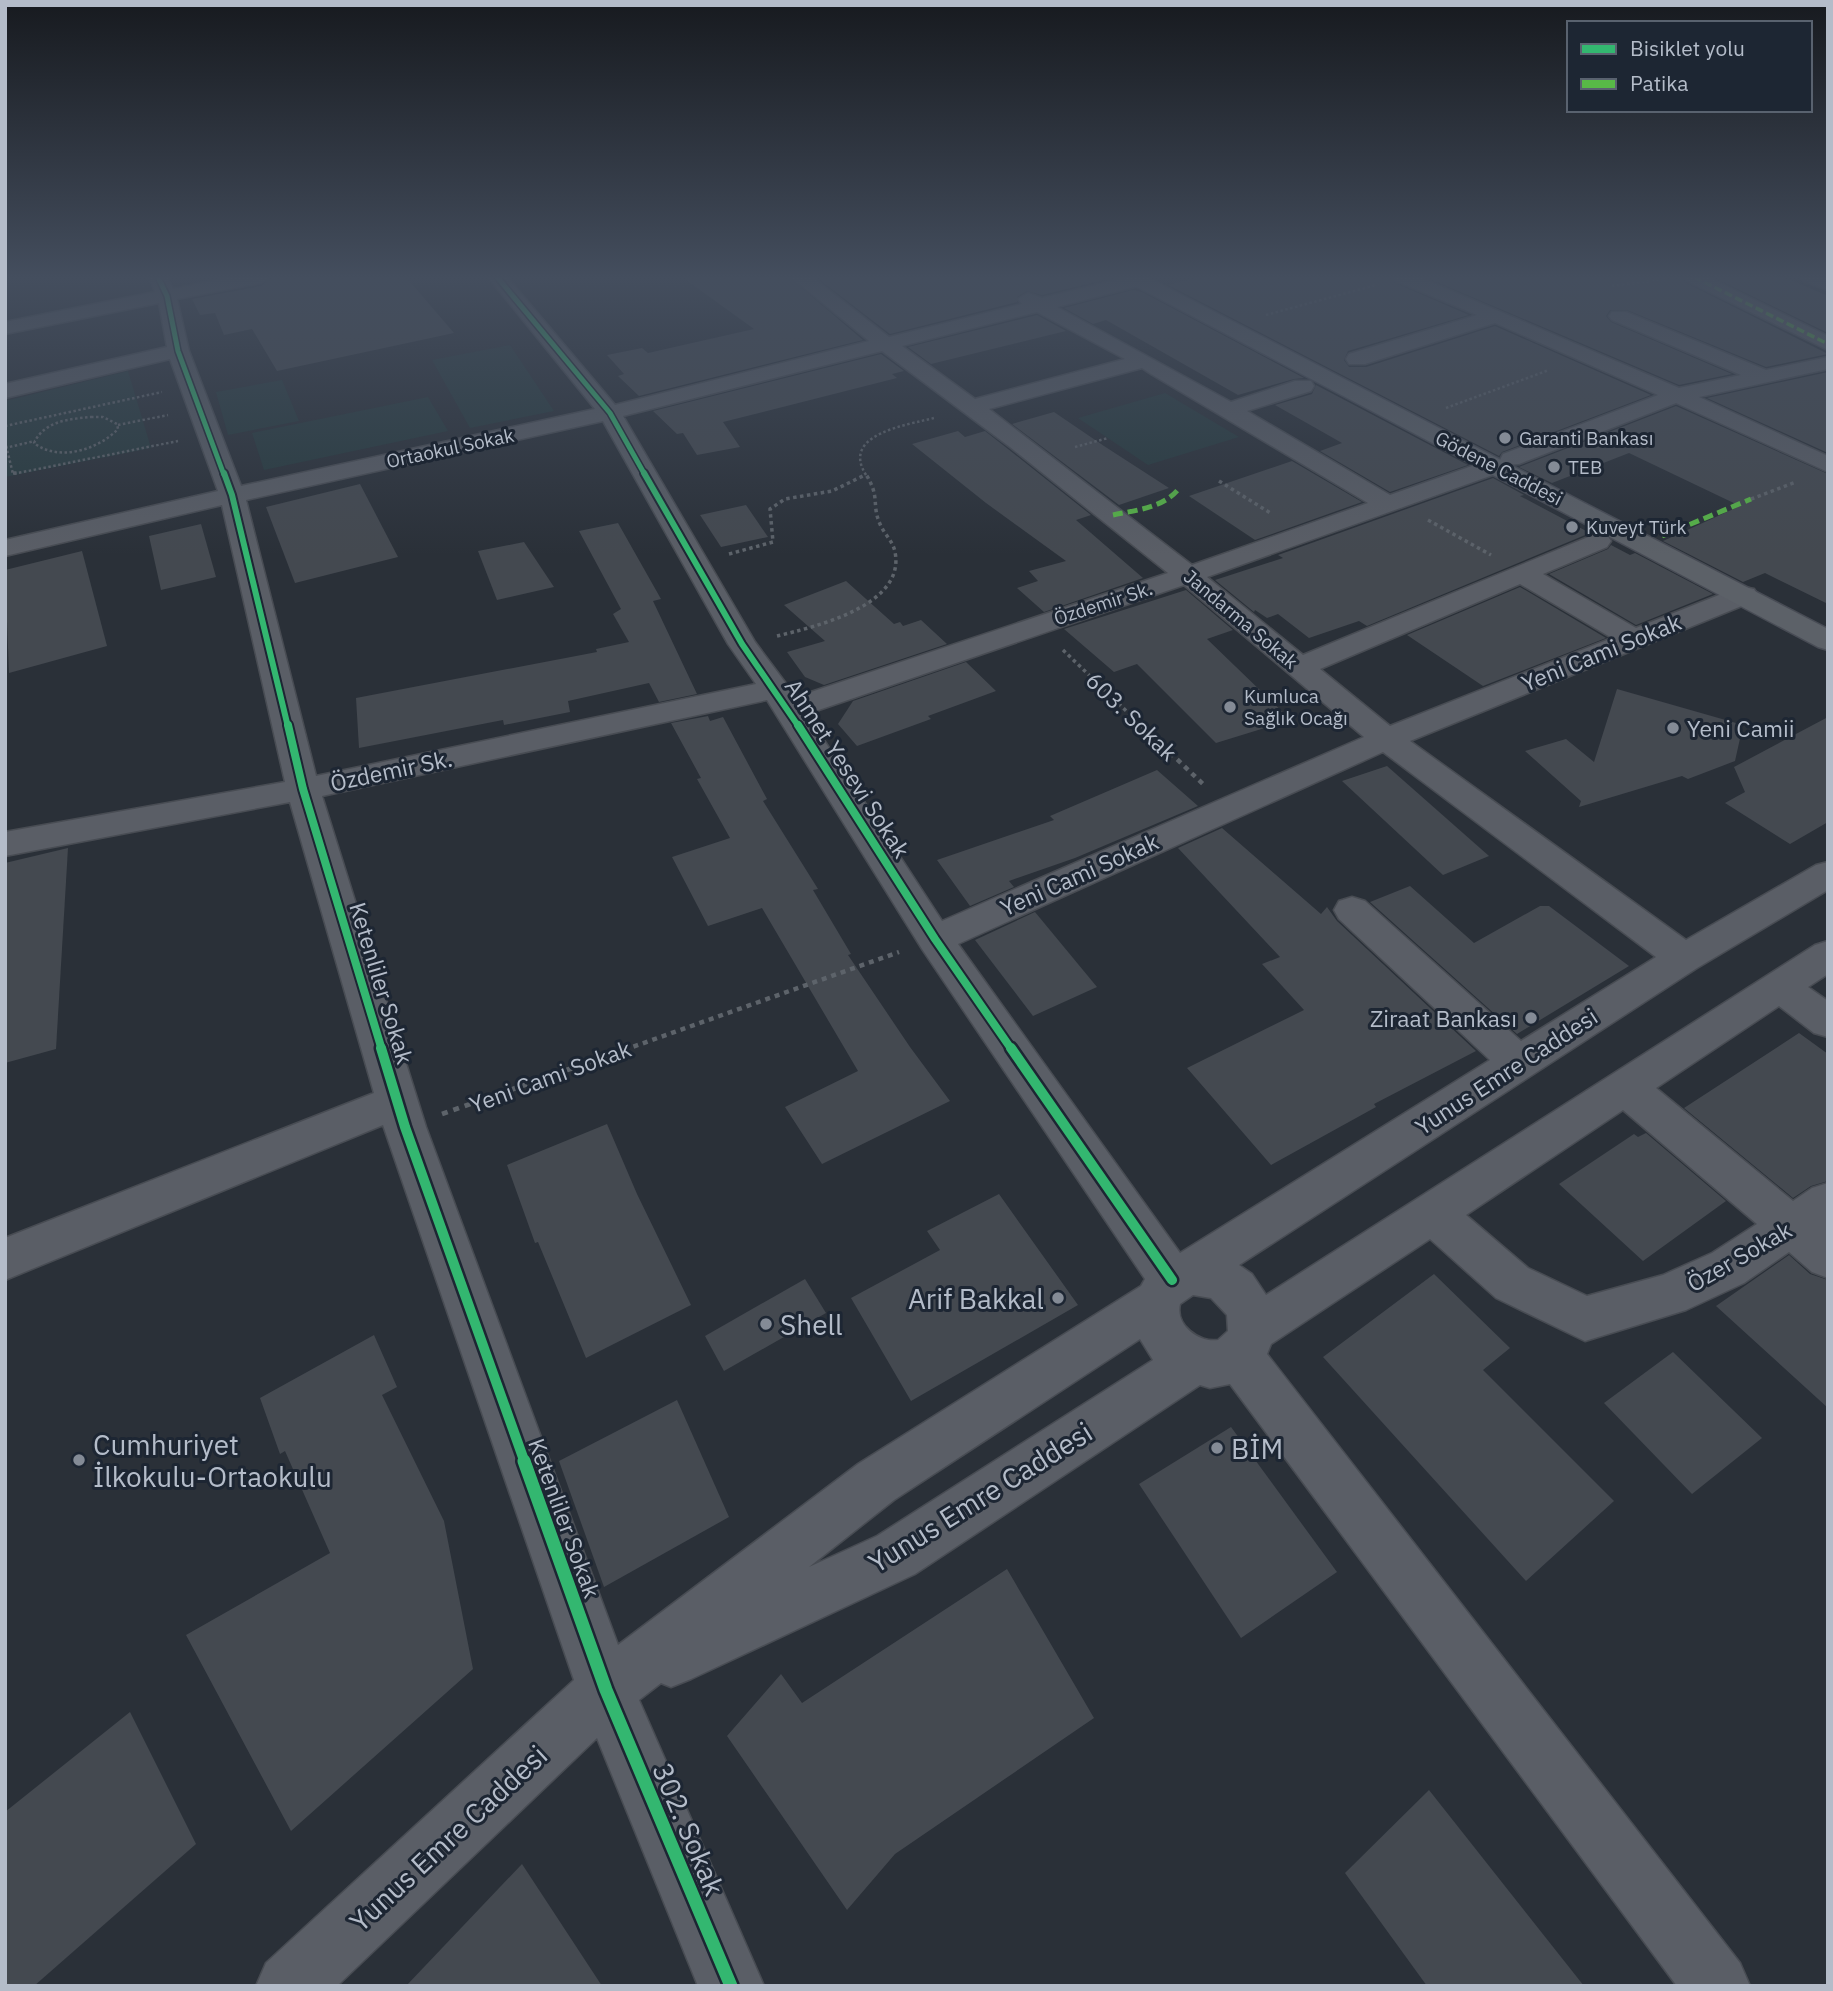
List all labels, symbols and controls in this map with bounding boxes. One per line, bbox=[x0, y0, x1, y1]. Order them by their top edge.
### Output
legend bbox=[1567, 21, 1812, 112]
text: Bisiklet yolu bbox=[1630, 34, 1745, 62]
text: Patika bbox=[1630, 69, 1689, 97]
street label: Ortaokul Sokak bbox=[384, 423, 516, 473]
street label: Gödene Caddesi bbox=[1431, 426, 1567, 510]
place label: Garanti Bankası bbox=[1519, 426, 1654, 450]
marker: Garanti Bankası bbox=[1497, 430, 1513, 446]
place label: TEB bbox=[1568, 455, 1602, 479]
marker: TEB bbox=[1546, 459, 1562, 475]
place label: Kuveyt Türk bbox=[1586, 515, 1687, 539]
marker: Kuveyt Türk bbox=[1564, 519, 1580, 535]
street label: Jandarma Sokak bbox=[1179, 564, 1303, 674]
street label: Özdemir Sk. bbox=[1051, 576, 1155, 630]
street label: Yeni Cami Sokak bbox=[1517, 606, 1685, 698]
street label: 603. Sokak bbox=[1080, 665, 1184, 767]
street label: Ahmet Yesevi Sokak bbox=[779, 673, 917, 863]
place label: Kumluca Sağlık Ocağı bbox=[1244, 684, 1348, 730]
marker: Kumluca Sağlık Ocağı bbox=[1222, 699, 1238, 715]
place label: Yeni Camii bbox=[1687, 713, 1795, 743]
marker: Yeni Camii bbox=[1665, 720, 1681, 736]
street label: Özdemir Sk. bbox=[327, 742, 455, 798]
street label: Yeni Cami Sokak bbox=[995, 826, 1163, 922]
street label: Ketenliler Sokak bbox=[343, 898, 421, 1068]
street label: Yunus Emre Caddesi bbox=[1409, 1001, 1603, 1141]
place label: Ziraat Bankası bbox=[1370, 1003, 1517, 1033]
marker: Ziraat Bankası bbox=[1523, 1010, 1539, 1026]
street label: Yeni Cami Sokak bbox=[465, 1033, 635, 1119]
street label: Özer Sokak bbox=[1681, 1214, 1797, 1298]
place label: Arif Bakkal bbox=[908, 1280, 1044, 1317]
marker: Arif Bakkal bbox=[1050, 1290, 1066, 1306]
place label: Shell bbox=[780, 1306, 843, 1343]
marker: Shell bbox=[758, 1316, 774, 1332]
street label: Yunus Emre Caddesi bbox=[861, 1413, 1099, 1581]
place label: Cumhuriyet İlkokulu-Ortaokulu bbox=[93, 1426, 332, 1495]
place label: BİM bbox=[1231, 1430, 1283, 1467]
street label: Ketenliler Sokak bbox=[522, 1434, 608, 1602]
marker: BİM bbox=[1209, 1440, 1225, 1456]
marker: Cumhuriyet İlkokulu-Ortaokulu bbox=[71, 1452, 87, 1468]
street label: Yunus Emre Caddesi bbox=[341, 1737, 555, 1939]
street label: 302. Sokak bbox=[644, 1757, 734, 1901]

